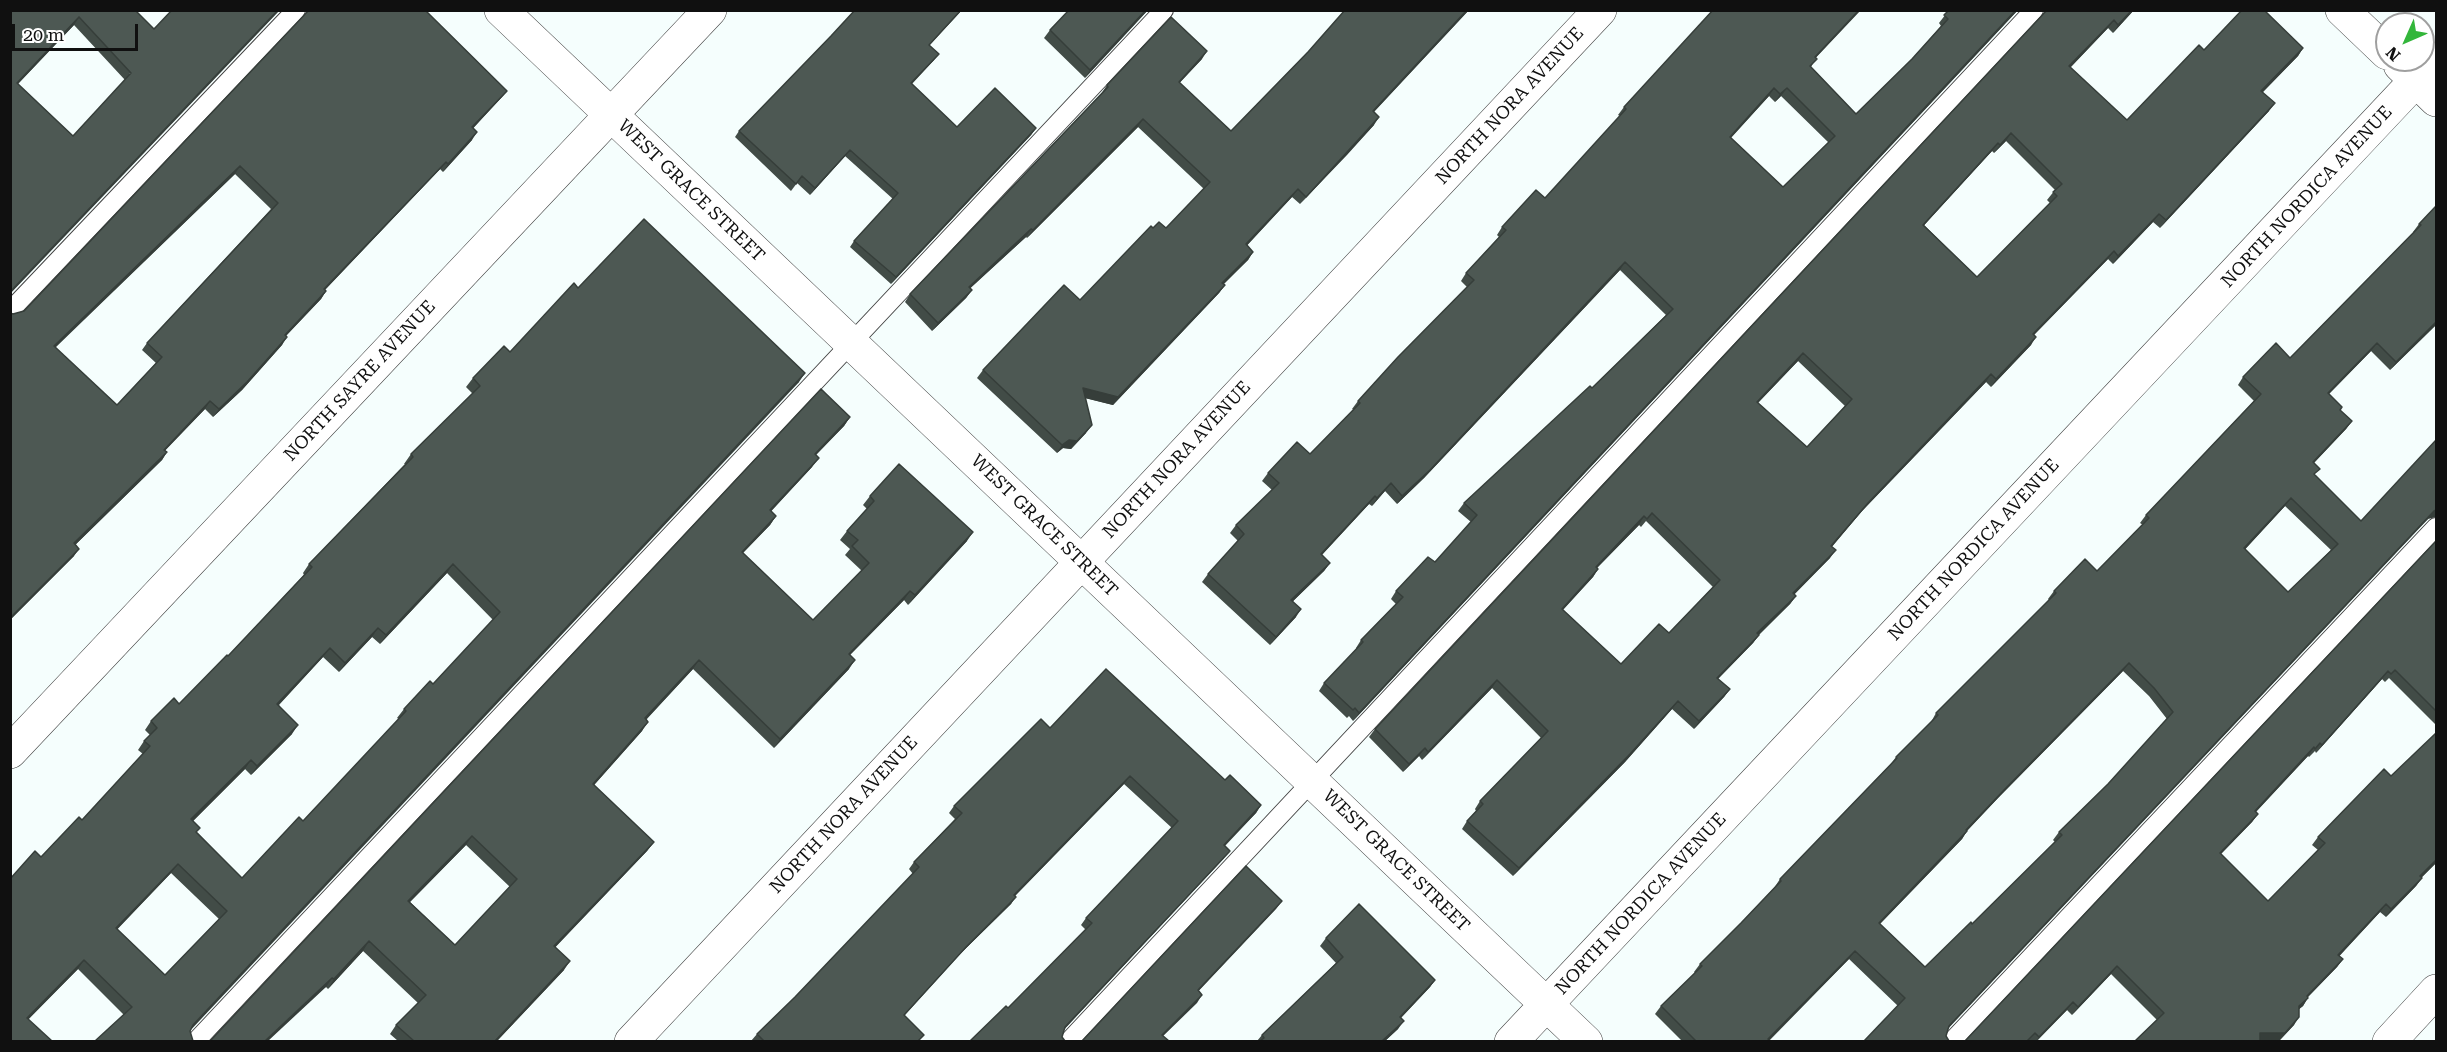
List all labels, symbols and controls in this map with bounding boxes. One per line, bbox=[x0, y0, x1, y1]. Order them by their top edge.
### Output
scale bar bbox=[15, 12, 141, 50]
north arrow bbox=[2375, 12, 2435, 72]
street label: NORTH NORA AVENUE bbox=[1432, 23, 1588, 189]
text: 20 m bbox=[23, 24, 64, 45]
text: N bbox=[2382, 43, 2404, 65]
street label: NORTH NORDICA AVENUE bbox=[2217, 102, 2397, 292]
street label: WEST GRACE STREET bbox=[613, 115, 769, 267]
street label: NORTH SAYRE AVENUE bbox=[280, 296, 440, 466]
street label: NORTH NORA AVENUE bbox=[1099, 377, 1255, 543]
street label: WEST GRACE STREET bbox=[966, 450, 1122, 602]
street label: NORTH NORDICA AVENUE bbox=[1884, 455, 2064, 645]
street label: NORTH NORA AVENUE bbox=[766, 732, 922, 898]
street label: WEST GRACE STREET bbox=[1318, 785, 1474, 937]
street label: NORTH NORDICA AVENUE bbox=[1551, 809, 1731, 999]

